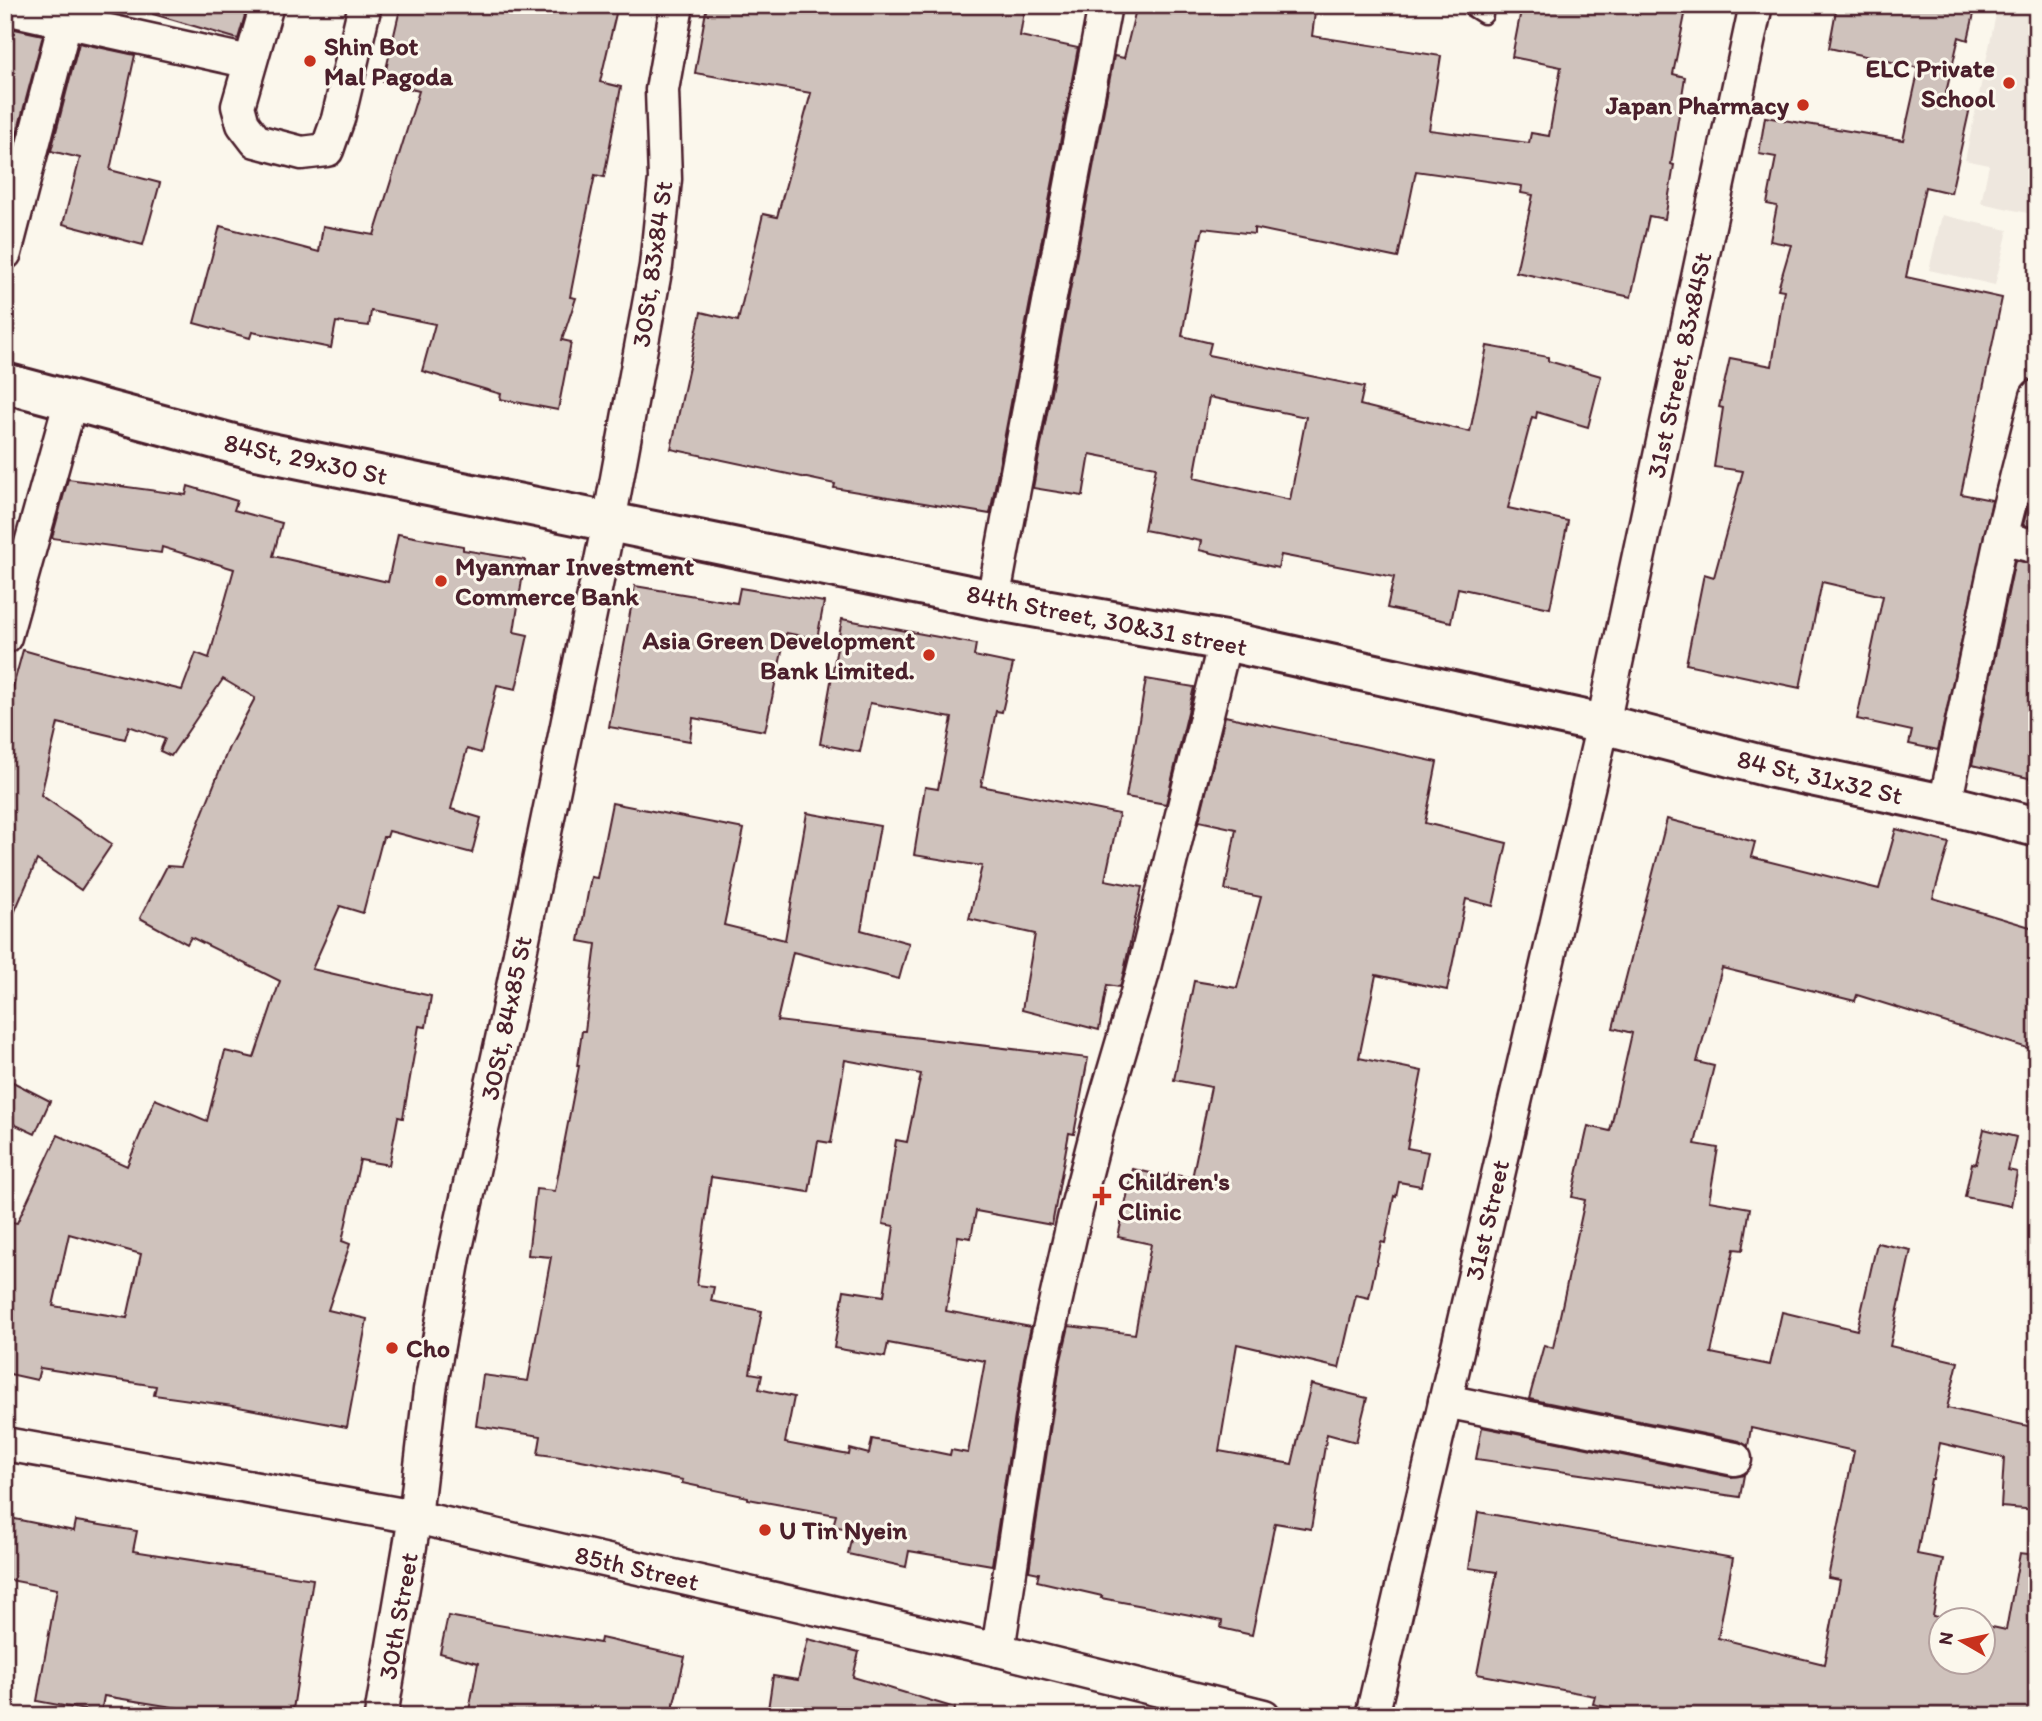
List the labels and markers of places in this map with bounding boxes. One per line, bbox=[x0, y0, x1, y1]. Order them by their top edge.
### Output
place label: Shin Bot Mal Pagoda bbox=[324, 30, 453, 92]
place label: ELC Private School bbox=[1866, 52, 1996, 114]
marker: Shin Bot Mal Pagoda bbox=[302, 53, 318, 69]
marker: ELC Private School bbox=[2001, 75, 2017, 91]
place label: Japan Pharmacy bbox=[1605, 89, 1790, 121]
marker: Japan Pharmacy bbox=[1795, 97, 1811, 113]
place label: Myanmar Investment Commerce Bank bbox=[455, 550, 694, 612]
marker: Myanmar Investment Commerce Bank bbox=[433, 573, 449, 589]
place label: Asia Green Development Bank Limited. bbox=[642, 624, 915, 686]
marker: Asia Green Development Bank Limited. bbox=[921, 647, 937, 663]
place label: Children's Clinic bbox=[1118, 1165, 1230, 1227]
marker: Children's Clinic bbox=[1092, 1186, 1112, 1206]
place label: Cho bbox=[406, 1332, 450, 1364]
marker: Cho bbox=[384, 1340, 400, 1356]
place label: U Tin Nyein bbox=[779, 1514, 908, 1546]
marker: U Tin Nyein bbox=[757, 1522, 773, 1538]

